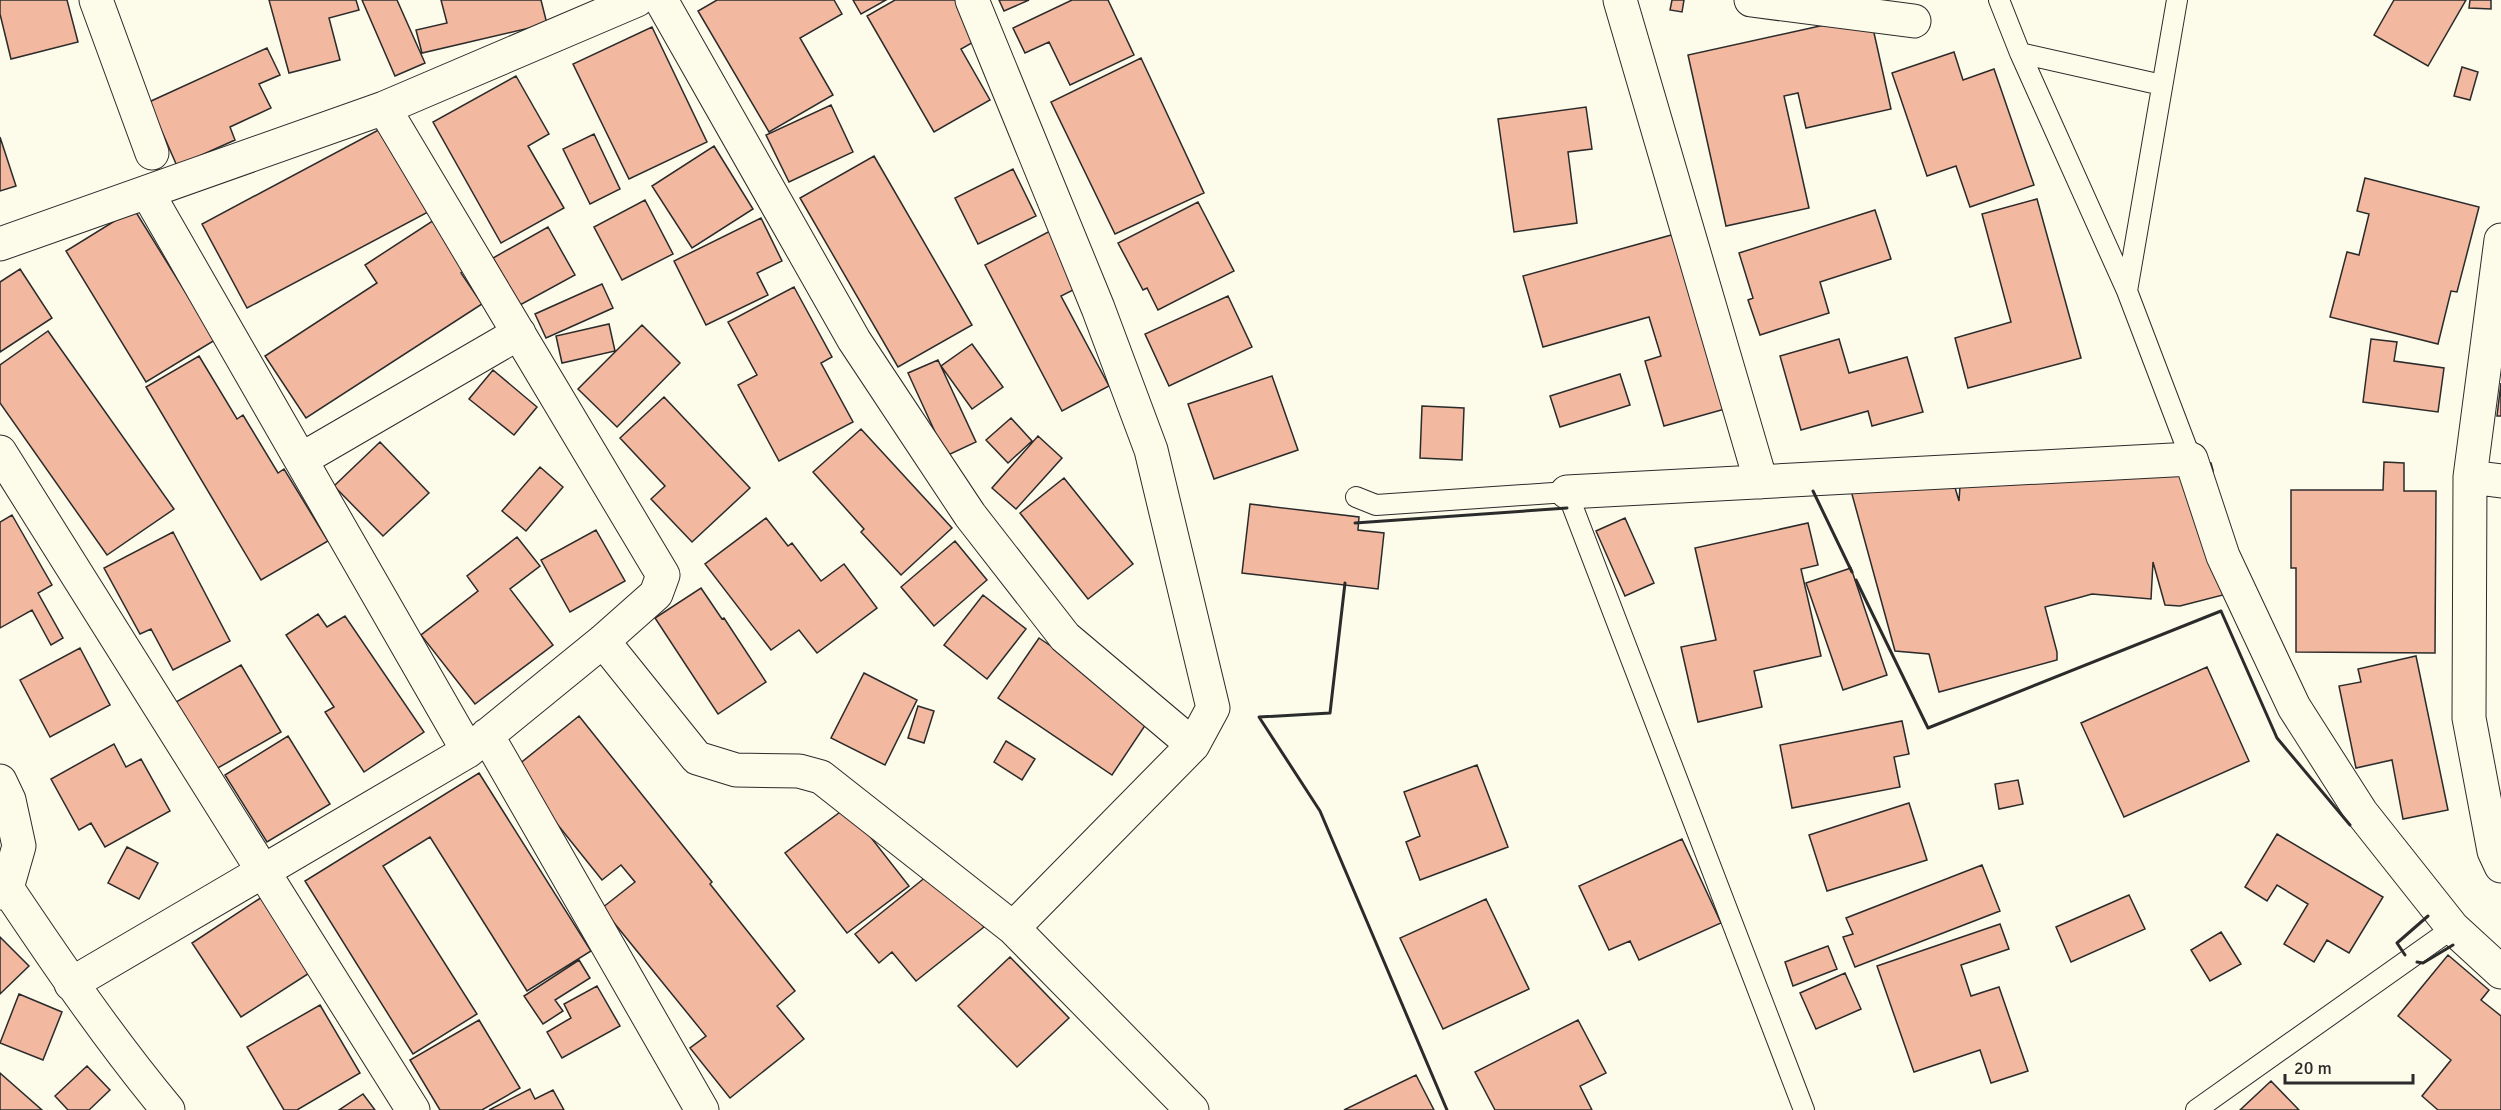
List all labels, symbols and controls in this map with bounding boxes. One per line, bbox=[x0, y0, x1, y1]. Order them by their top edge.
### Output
scale bar bbox=[2285, 1047, 2412, 1085]
text: 20 m bbox=[2294, 1057, 2332, 1079]

